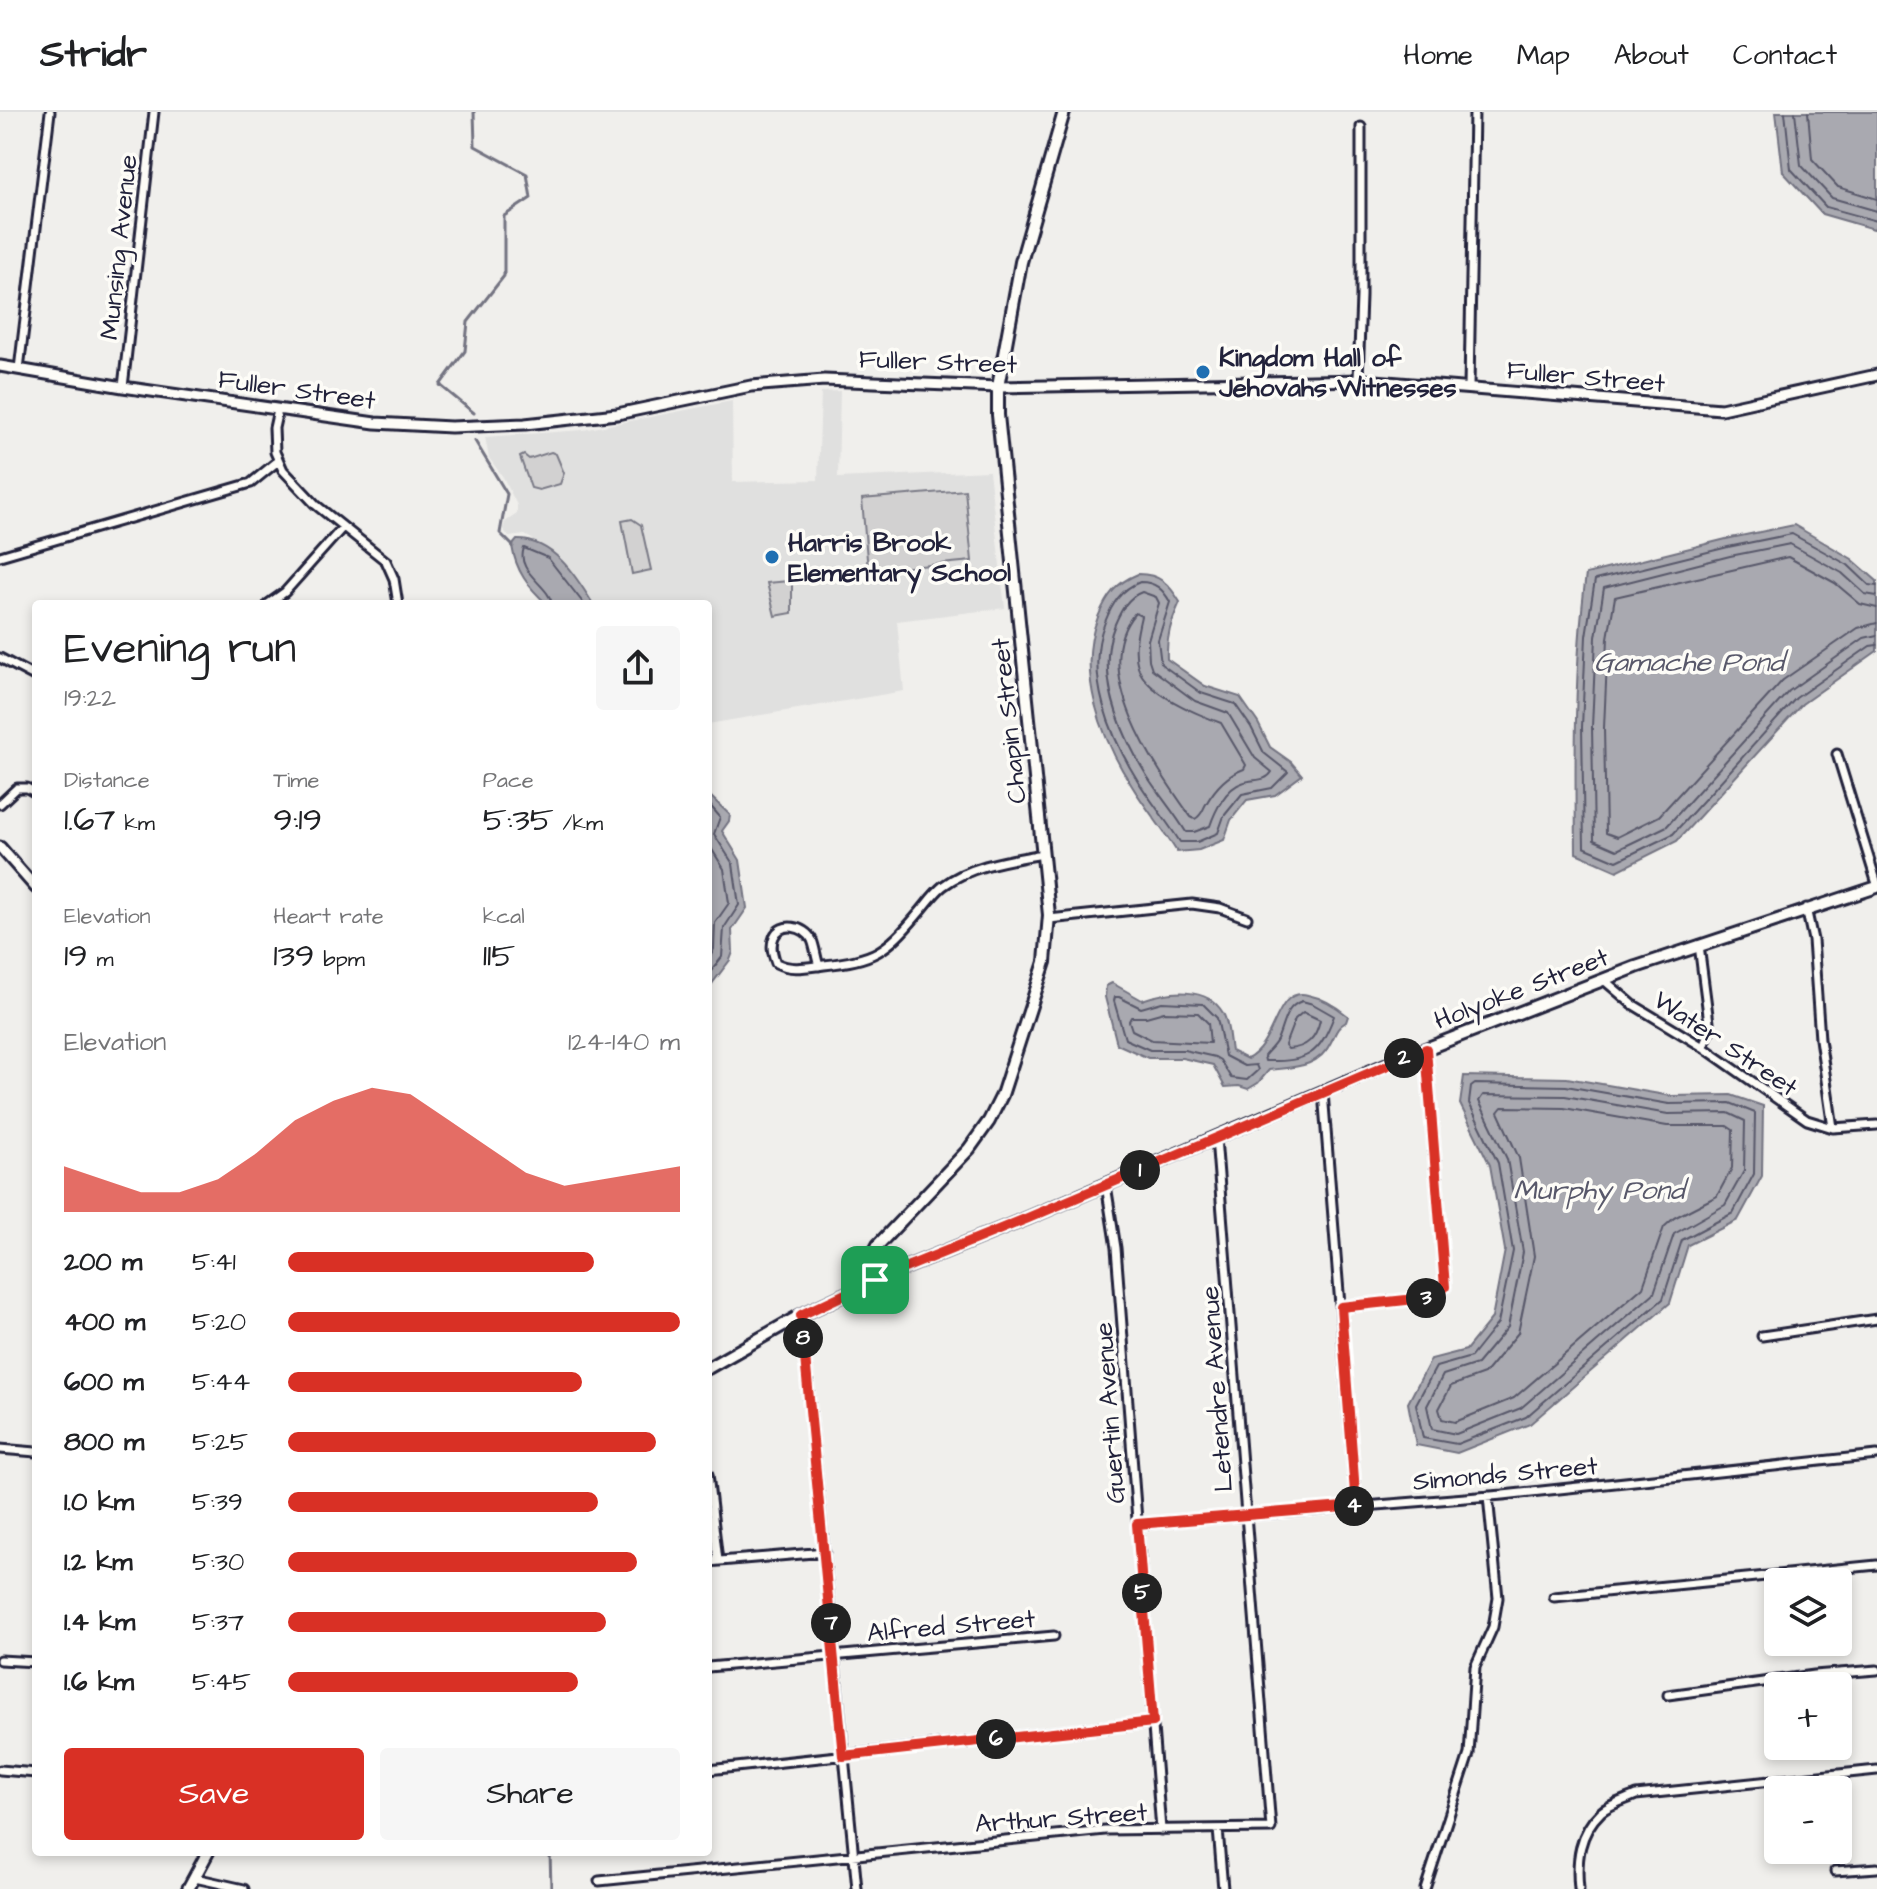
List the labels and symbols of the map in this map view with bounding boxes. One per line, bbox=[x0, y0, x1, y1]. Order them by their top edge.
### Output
street label: Munsing Avenue bbox=[91, 153, 149, 342]
place label: Kingdom Hall of Jehovahs Witnesses bbox=[1218, 340, 1457, 406]
street label: Fuller Street bbox=[858, 341, 1018, 383]
street label: Fuller Street bbox=[1505, 352, 1667, 402]
street label: Fuller Street bbox=[216, 361, 378, 419]
marker: Kingdom Hall of Jehovahs Witnesses bbox=[1194, 363, 1212, 381]
place label: Harris Brook Elementary School bbox=[788, 525, 1011, 594]
marker: Harris Brook Elementary School bbox=[763, 548, 781, 566]
street label: Chapin Street bbox=[982, 636, 1036, 806]
water label: Gamache Pond bbox=[1594, 643, 1789, 682]
street label: Holyoke Street bbox=[1429, 939, 1615, 1041]
street label: Water Street bbox=[1646, 982, 1805, 1106]
pin: 2 bbox=[1384, 1038, 1424, 1078]
pin: 1 bbox=[1120, 1150, 1160, 1190]
water label: Murphy Pond bbox=[1514, 1171, 1690, 1211]
pin bbox=[841, 1246, 909, 1314]
pin: 3 bbox=[1406, 1278, 1446, 1318]
street label: Letendre Avenue bbox=[1192, 1285, 1242, 1493]
pin: 8 bbox=[783, 1318, 823, 1358]
street label: Guertin Avenue bbox=[1086, 1321, 1134, 1505]
street label: Simonds Street bbox=[1411, 1448, 1600, 1500]
pin: 4 bbox=[1334, 1486, 1374, 1526]
pin: 5 bbox=[1122, 1573, 1162, 1613]
street label: Alfred Street bbox=[866, 1601, 1037, 1651]
pin: 7 bbox=[811, 1603, 851, 1643]
pin: 6 bbox=[976, 1719, 1016, 1759]
street label: Arthur Street bbox=[974, 1794, 1149, 1842]

